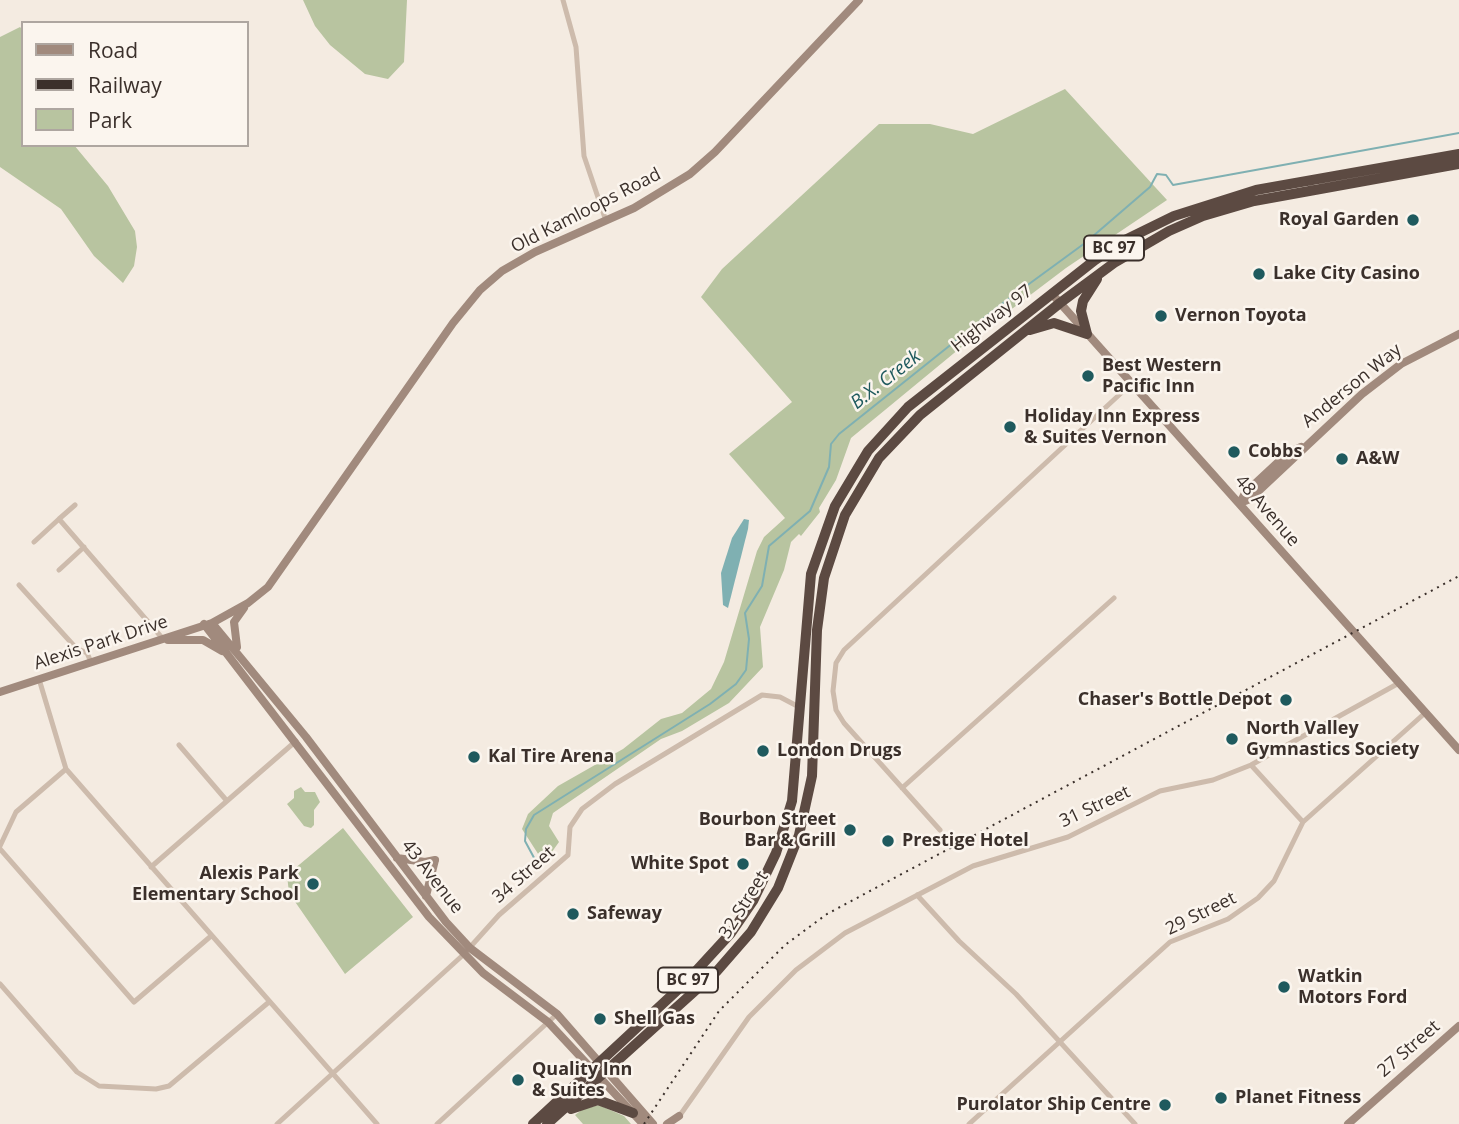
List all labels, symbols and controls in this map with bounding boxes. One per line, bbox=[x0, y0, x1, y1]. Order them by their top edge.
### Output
legend bbox=[21, 21, 248, 147]
text: Road bbox=[88, 36, 138, 64]
text: Railway bbox=[88, 71, 162, 99]
text: Park bbox=[88, 106, 132, 134]
street label: Old Kamloops Road bbox=[507, 164, 665, 258]
place label: Royal Garden bbox=[1279, 209, 1399, 231]
marker: Royal Garden bbox=[1405, 212, 1421, 228]
road number: BC 97 bbox=[1084, 236, 1144, 260]
place label: Lake City Casino bbox=[1273, 263, 1420, 285]
marker: Lake City Casino bbox=[1251, 266, 1267, 282]
street label: Highway 97 bbox=[947, 281, 1037, 357]
place label: Vernon Toyota bbox=[1175, 305, 1307, 327]
marker: Vernon Toyota bbox=[1153, 308, 1169, 324]
street label: Anderson Way bbox=[1298, 339, 1406, 433]
water label: B.X. Creek bbox=[846, 346, 926, 414]
place label: Best Western Pacific Inn bbox=[1102, 355, 1222, 398]
marker: Best Western Pacific Inn bbox=[1080, 368, 1096, 384]
place label: Holiday Inn Express & Suites Vernon bbox=[1024, 406, 1200, 448]
marker: Holiday Inn Express & Suites Vernon bbox=[1002, 419, 1018, 435]
place label: Cobbs bbox=[1248, 441, 1302, 463]
marker: Cobbs bbox=[1226, 444, 1242, 460]
place label: A&W bbox=[1356, 448, 1399, 470]
marker: A&W bbox=[1334, 451, 1350, 467]
street label: 48 Avenue bbox=[1230, 471, 1304, 551]
street label: Alexis Park Drive bbox=[31, 611, 171, 675]
place label: Chaser's Bottle Depot bbox=[1078, 689, 1272, 711]
marker: Chaser's Bottle Depot bbox=[1278, 692, 1294, 708]
place label: North Valley Gymnastics Society bbox=[1246, 718, 1419, 760]
marker: North Valley Gymnastics Society bbox=[1224, 731, 1240, 747]
place label: London Drugs bbox=[777, 740, 902, 762]
marker: London Drugs bbox=[755, 743, 771, 759]
place label: Kal Tire Arena bbox=[488, 746, 614, 768]
marker: Kal Tire Arena bbox=[466, 749, 482, 765]
street label: 31 Street bbox=[1056, 781, 1134, 833]
place label: Bourbon Street Bar & Grill bbox=[699, 809, 836, 852]
marker: Bourbon Street Bar & Grill bbox=[842, 822, 858, 838]
place label: Prestige Hotel bbox=[902, 830, 1029, 852]
marker: Prestige Hotel bbox=[880, 833, 896, 849]
street label: 43 Avenue bbox=[396, 836, 468, 918]
street label: 34 Street bbox=[488, 842, 560, 908]
place label: White Spot bbox=[631, 853, 729, 875]
marker: White Spot bbox=[735, 856, 751, 872]
place label: Alexis Park Elementary School bbox=[132, 863, 299, 906]
street label: 32 Street bbox=[715, 867, 773, 943]
marker: Alexis Park Elementary School bbox=[305, 876, 321, 892]
street label: 29 Street bbox=[1162, 888, 1240, 940]
place label: Safeway bbox=[587, 903, 662, 925]
marker: Safeway bbox=[565, 906, 581, 922]
place label: Watkin Motors Ford bbox=[1298, 966, 1407, 1009]
road number: BC 97 bbox=[658, 968, 718, 992]
marker: Watkin Motors Ford bbox=[1276, 979, 1292, 995]
place label: Shell Gas bbox=[614, 1008, 695, 1030]
marker: Shell Gas bbox=[592, 1011, 608, 1027]
street label: 27 Street bbox=[1373, 1016, 1445, 1082]
place label: Quality Inn & Suites bbox=[532, 1059, 632, 1102]
marker: Quality Inn & Suites bbox=[510, 1072, 526, 1088]
place label: Planet Fitness bbox=[1235, 1087, 1361, 1109]
marker: Planet Fitness bbox=[1213, 1090, 1229, 1106]
place label: Purolator Ship Centre bbox=[957, 1094, 1151, 1116]
marker: Purolator Ship Centre bbox=[1157, 1097, 1173, 1113]

